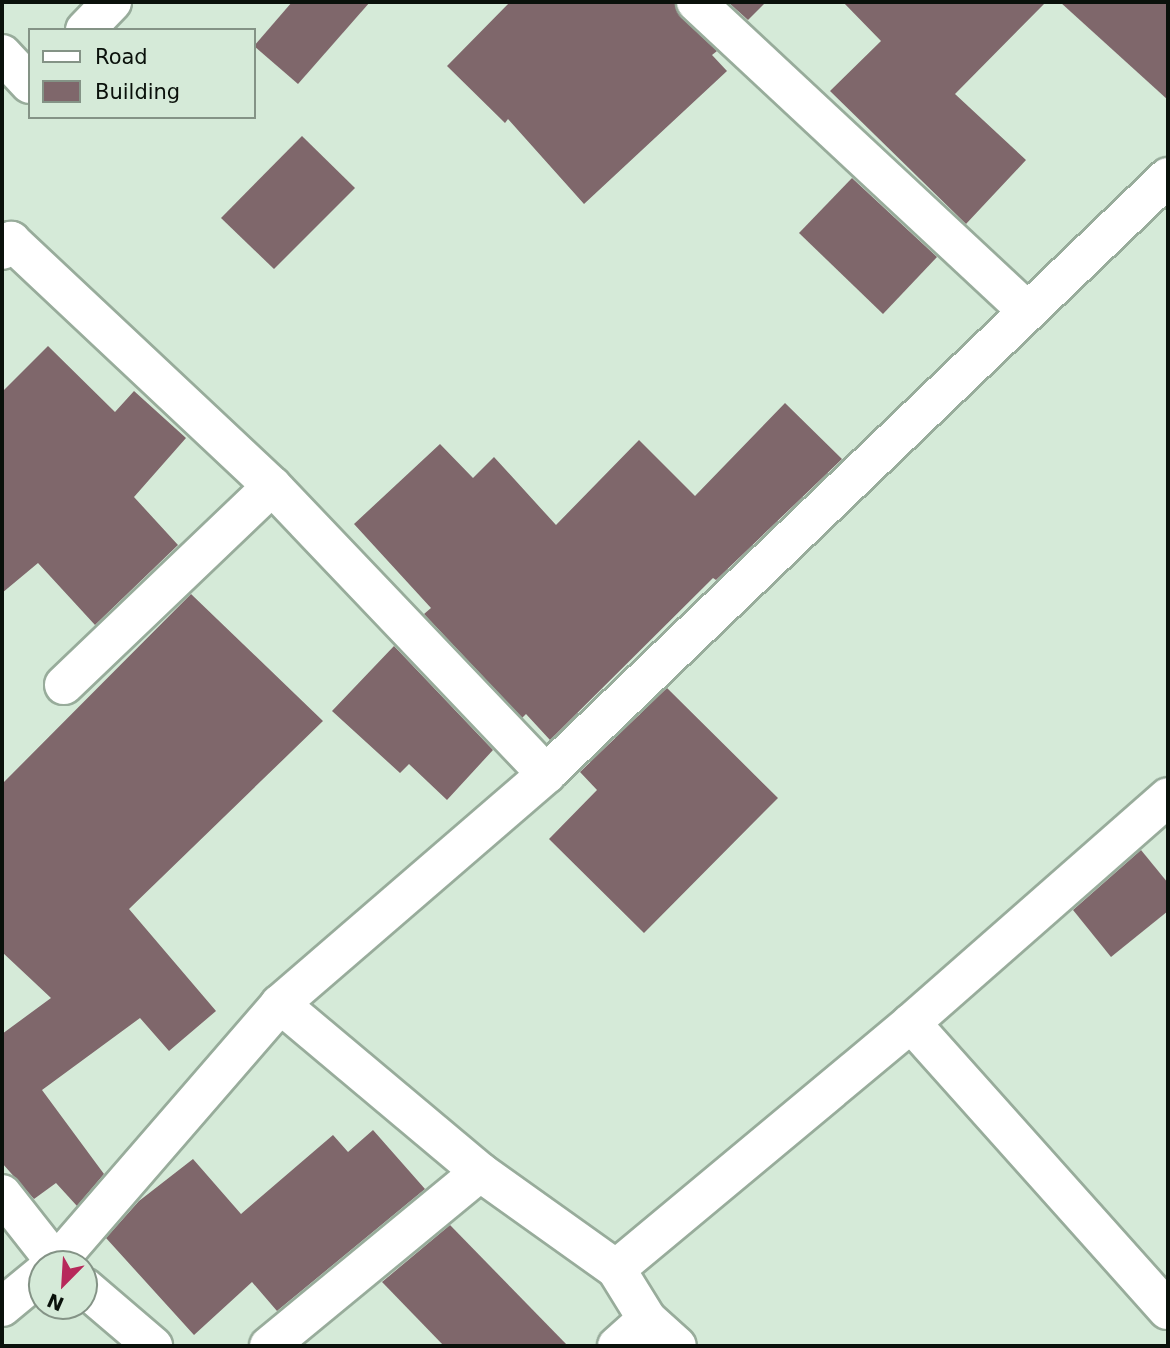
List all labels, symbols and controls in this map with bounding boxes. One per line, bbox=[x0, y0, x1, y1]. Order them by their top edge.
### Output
legend bbox=[28, 28, 256, 119]
text: Road bbox=[95, 45, 148, 69]
text: Building bbox=[95, 80, 180, 104]
north arrow bbox=[28, 1250, 98, 1320]
text: N bbox=[44, 1289, 67, 1316]

